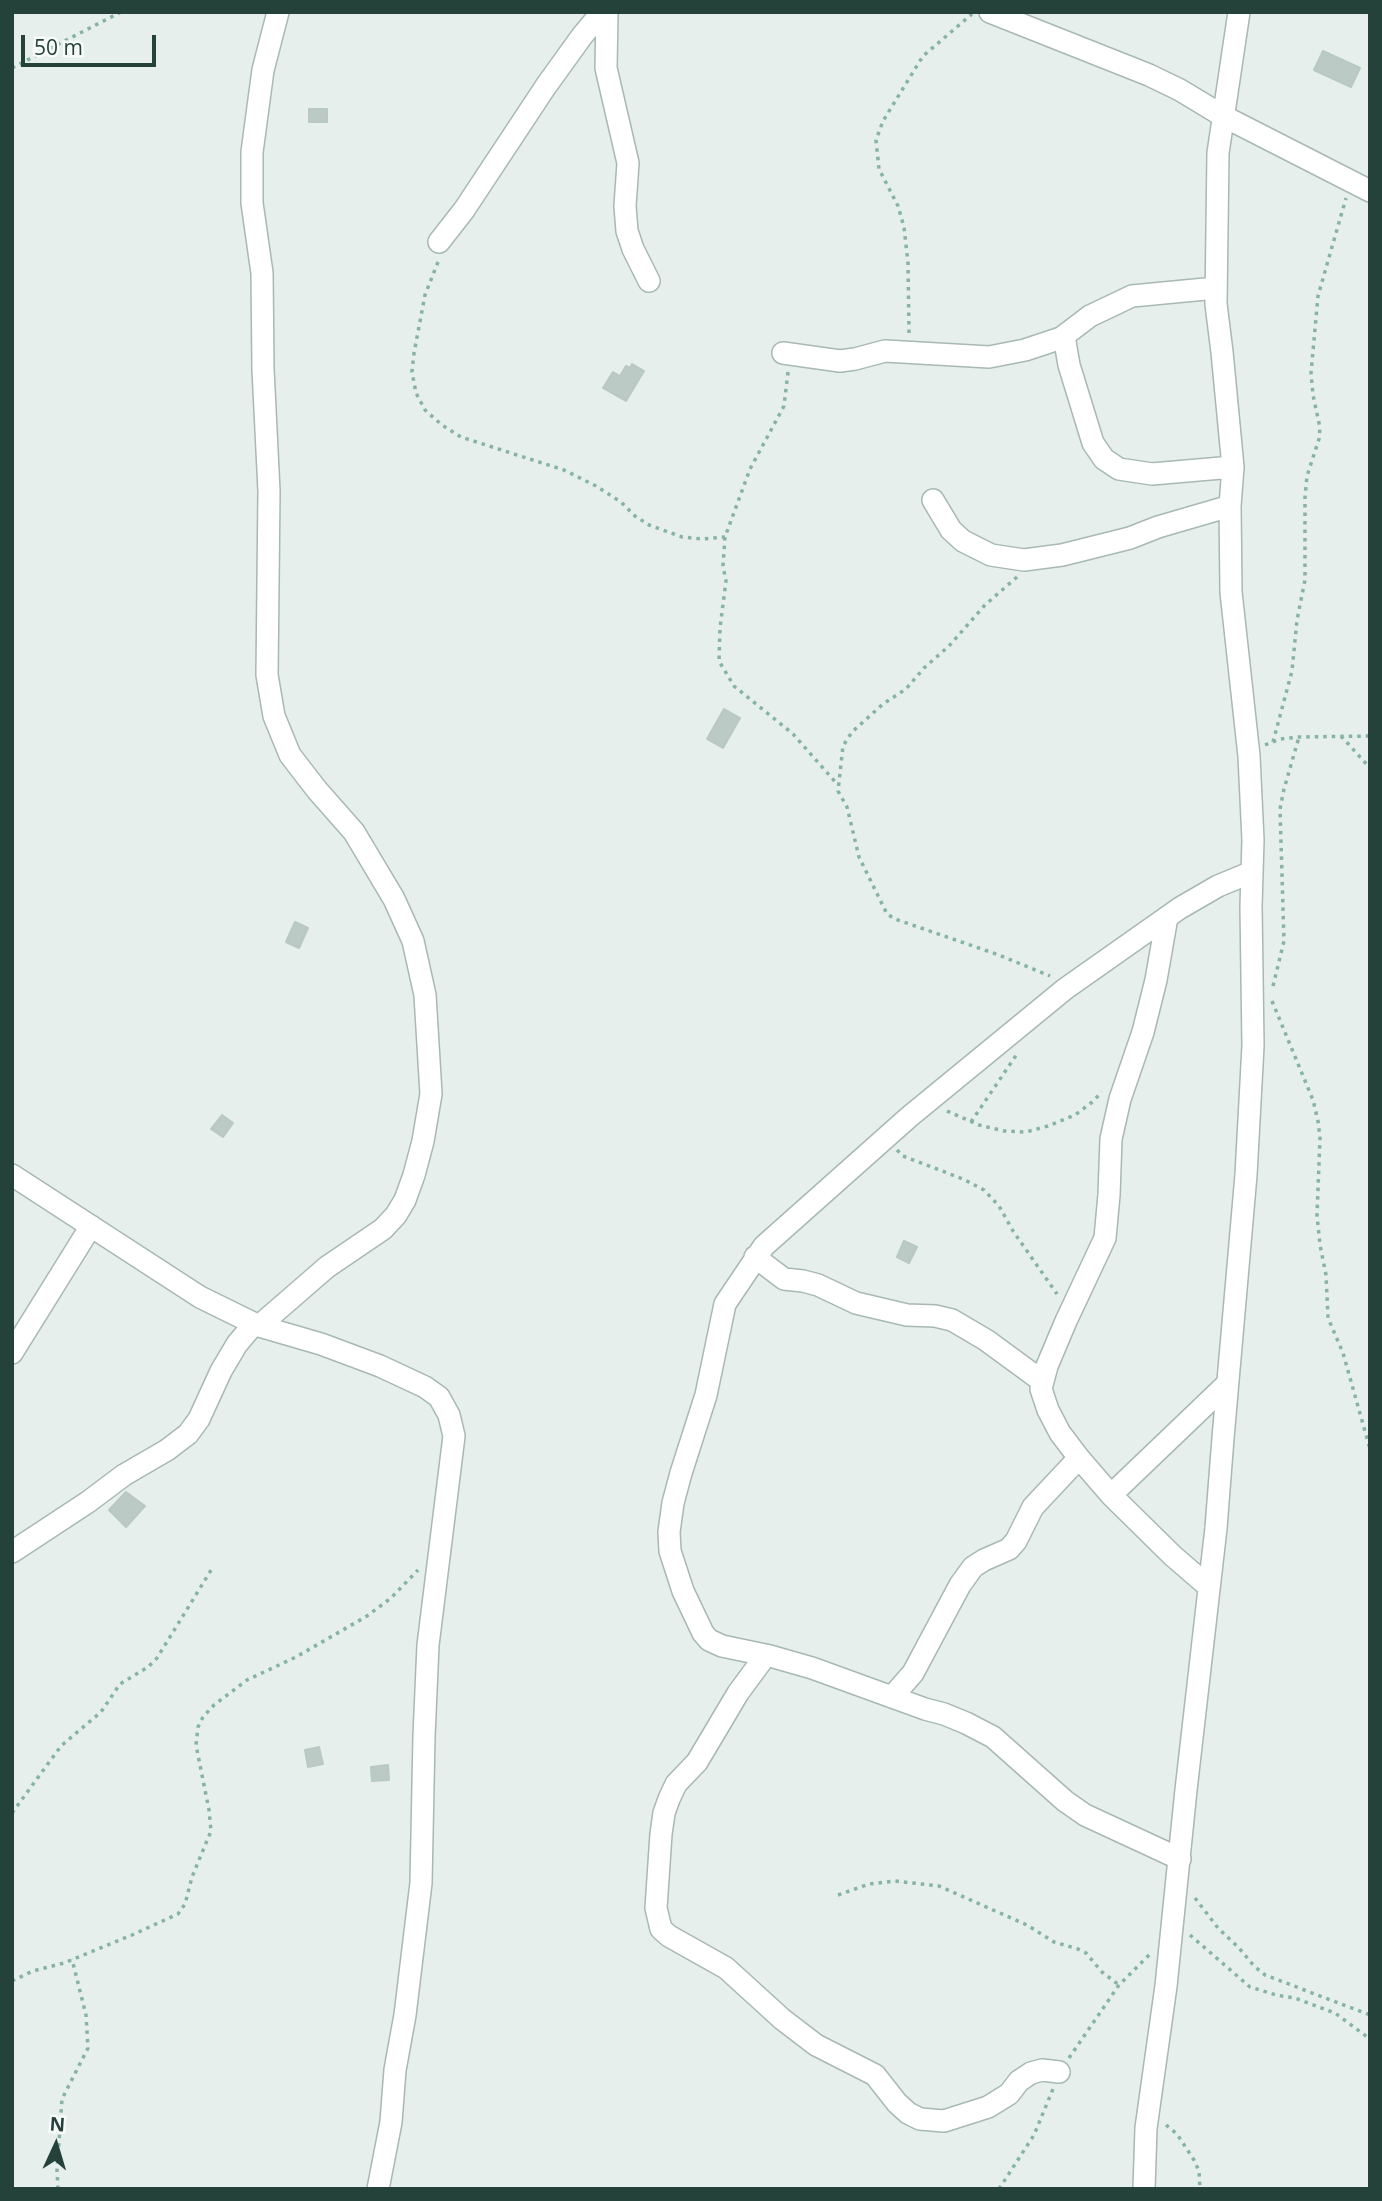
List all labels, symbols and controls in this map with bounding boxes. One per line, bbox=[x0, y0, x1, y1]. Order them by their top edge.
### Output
scale bar bbox=[24, 21, 159, 65]
text: 50 m bbox=[34, 33, 83, 61]
north arrow bbox=[21, 2110, 91, 2180]
text: N bbox=[49, 2111, 66, 2138]

